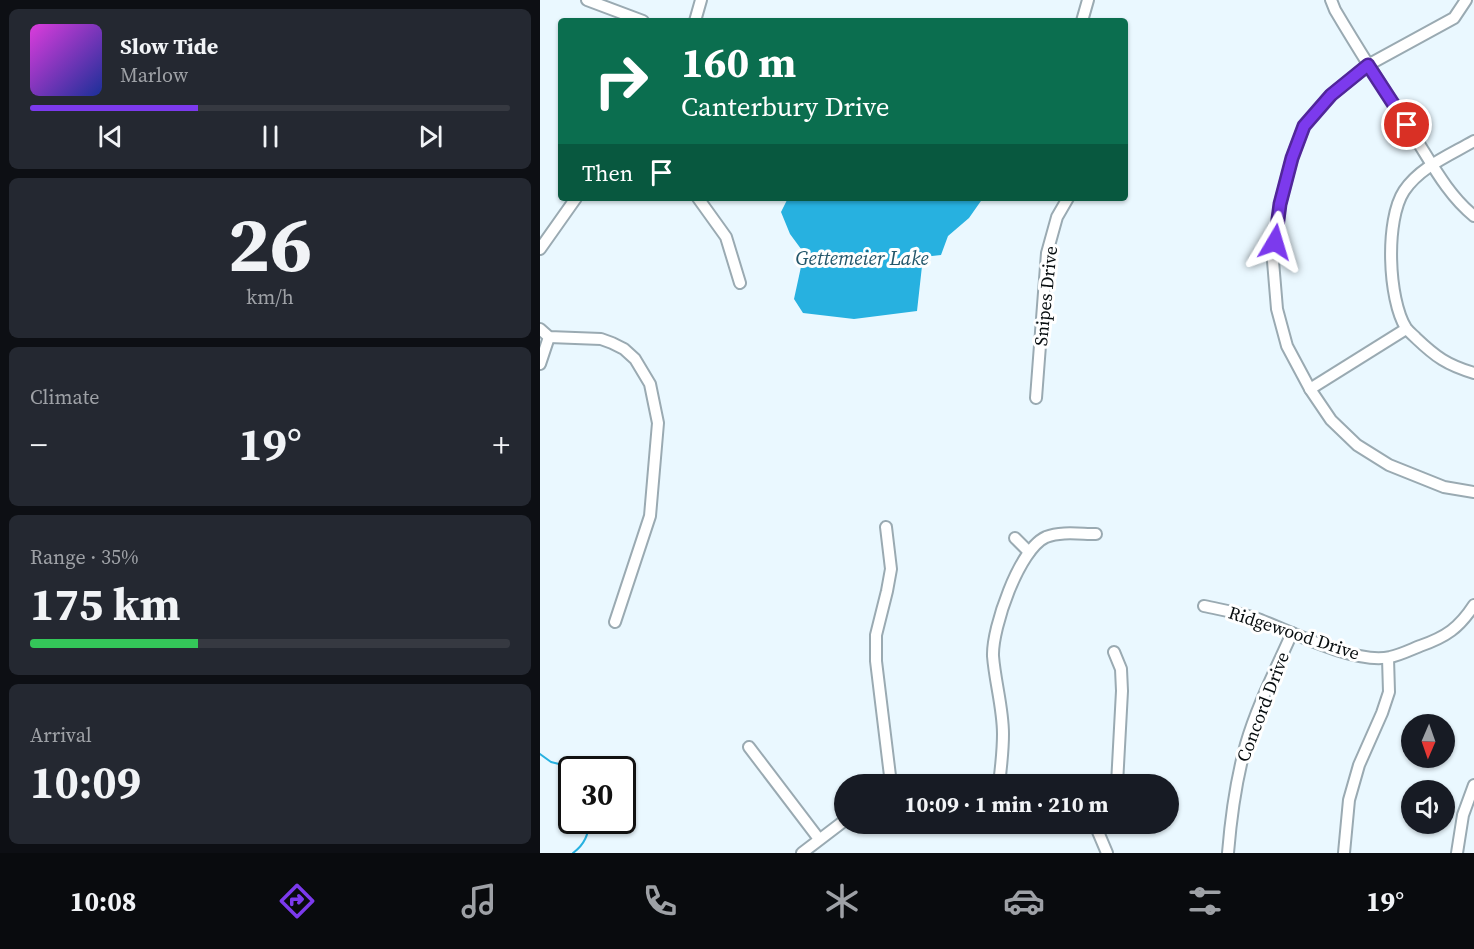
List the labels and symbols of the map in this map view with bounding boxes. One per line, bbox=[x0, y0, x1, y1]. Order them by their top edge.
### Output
pin bbox=[1381, 99, 1432, 150]
position arrow bbox=[1243, 210, 1307, 274]
water label: Gettemeier Lake bbox=[795, 244, 929, 272]
street label: Snipes Drive bbox=[1028, 245, 1063, 347]
street label: Ridgewood Drive bbox=[1226, 600, 1363, 665]
street label: Concord Drive bbox=[1230, 648, 1295, 765]
north arrow bbox=[1401, 714, 1455, 768]
speed limit sign: 30 bbox=[558, 756, 636, 834]

